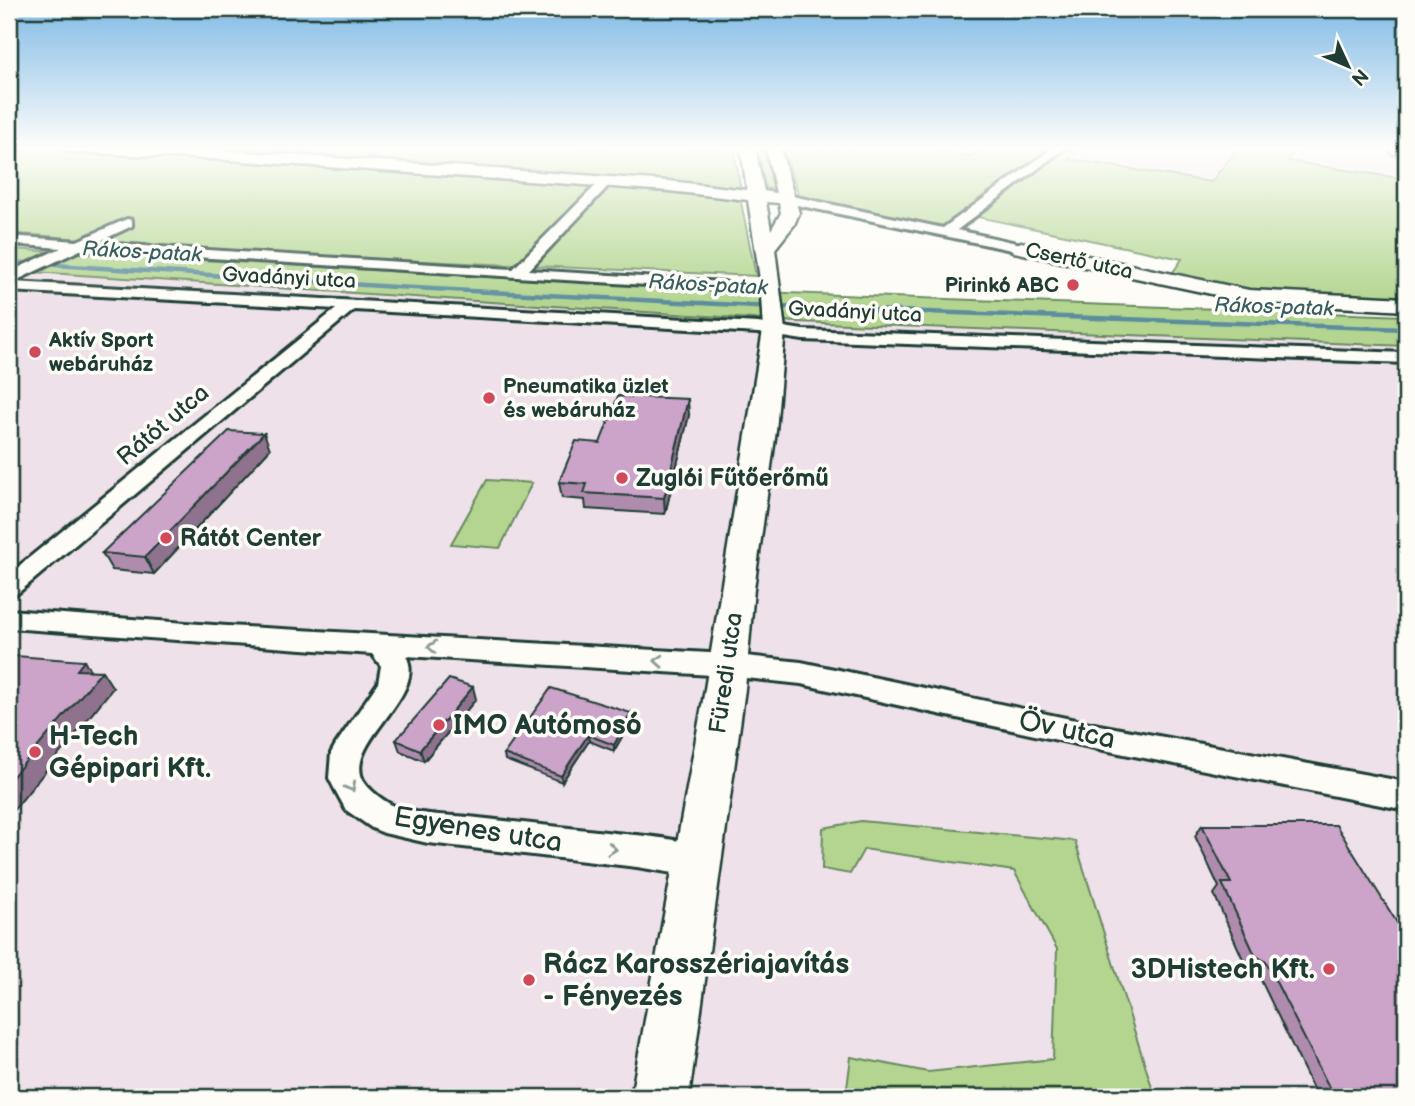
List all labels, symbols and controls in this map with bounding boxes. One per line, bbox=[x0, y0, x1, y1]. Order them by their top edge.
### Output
north arrow bbox=[1314, 32, 1384, 102]
text: N bbox=[1346, 64, 1372, 90]
water label: Rákos-patak bbox=[82, 236, 203, 268]
street label: Csertő utca bbox=[1023, 237, 1135, 285]
street label: Gvadányi utca bbox=[221, 262, 357, 294]
water label: Rákos-patak bbox=[648, 269, 769, 301]
place label: Pirinkó ABC bbox=[945, 273, 1059, 298]
marker: Pirinkó ABC bbox=[1065, 277, 1081, 293]
water label: Rákos-patak bbox=[1214, 292, 1335, 322]
street label: Gvadányi utca bbox=[787, 296, 923, 328]
place label: Aktív Sport webáruház bbox=[48, 328, 154, 377]
marker: Aktív Sport webáruház bbox=[27, 344, 43, 360]
place label: Pneumatika üzlet és webáruház bbox=[503, 374, 669, 423]
street label: Rátót utca bbox=[111, 378, 215, 472]
marker: Pneumatika üzlet és webáruház bbox=[481, 390, 497, 406]
place label: Zuglói Fűtőerőmű bbox=[636, 464, 829, 493]
marker: Zuglói Fűtőerőmű bbox=[614, 470, 630, 486]
place label: Rátót Center bbox=[180, 524, 322, 553]
marker: Rátót Center bbox=[158, 530, 174, 546]
street label: Füredi utca bbox=[703, 610, 749, 736]
one-way arrow bbox=[426, 639, 437, 654]
one-way arrow bbox=[653, 653, 664, 668]
street label: Öv utca bbox=[1016, 703, 1118, 756]
place label: IMO Autómosó bbox=[453, 709, 642, 742]
marker: IMO Autómosó bbox=[431, 717, 447, 733]
place label: H-Tech Gépipari Kft. bbox=[49, 720, 211, 785]
marker: H-Tech Gépipari Kft. bbox=[27, 744, 43, 760]
one-way arrow bbox=[343, 780, 356, 793]
street label: Egyenes utca bbox=[391, 800, 565, 860]
one-way arrow bbox=[606, 841, 618, 856]
place label: Rácz Karosszériajavítás - Fényezés bbox=[543, 948, 849, 1013]
place label: 3DHistech Kft. bbox=[1130, 953, 1315, 986]
marker: 3DHistech Kft. bbox=[1321, 961, 1337, 977]
marker: Rácz Karosszériajavítás - Fényezés bbox=[521, 972, 537, 988]

